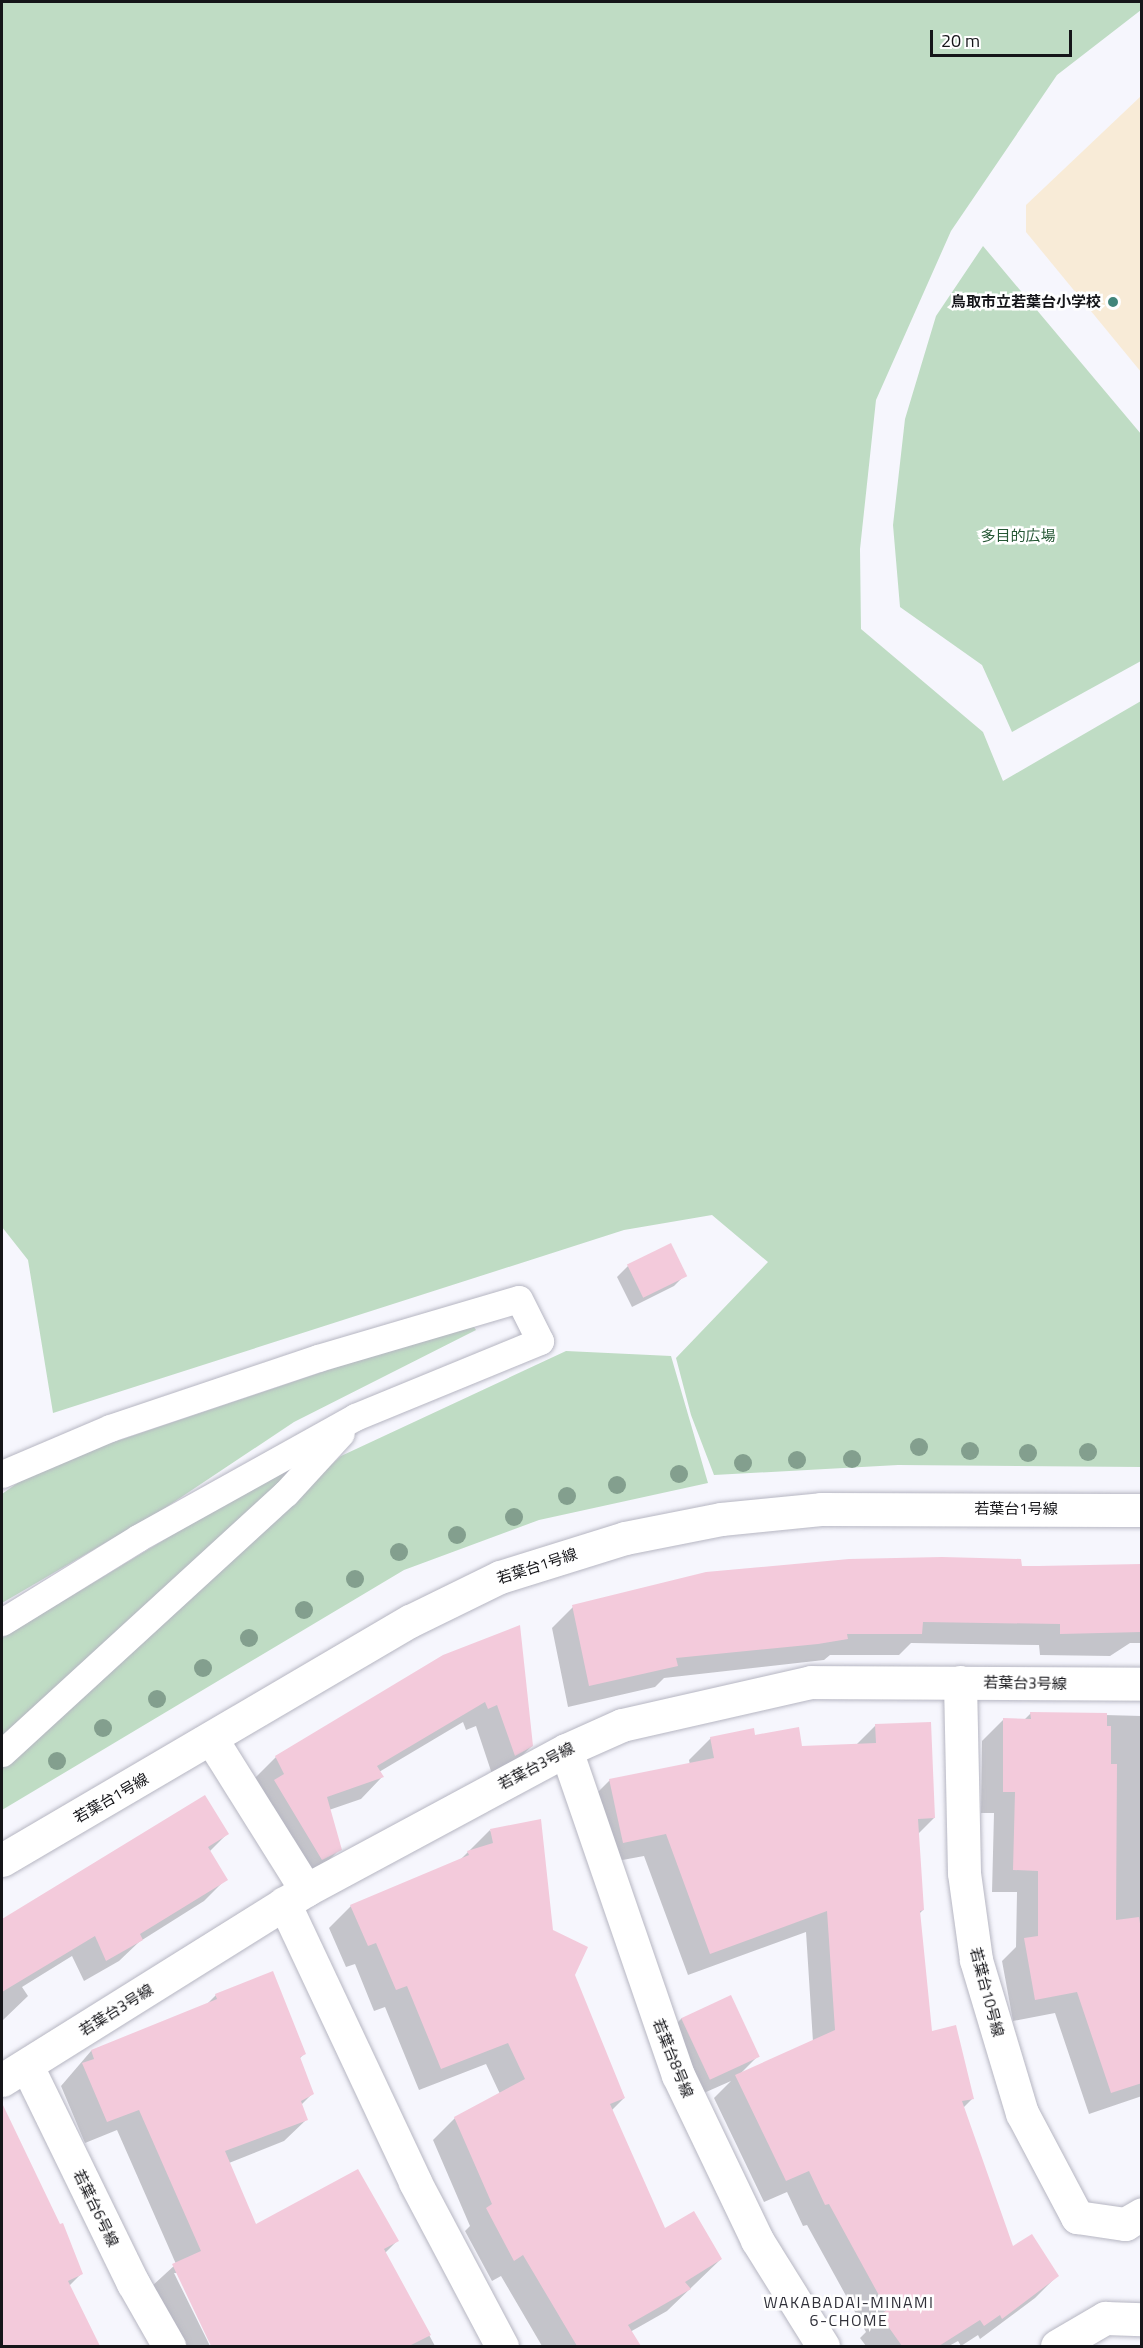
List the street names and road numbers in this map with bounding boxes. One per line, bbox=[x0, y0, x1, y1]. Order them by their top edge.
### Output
street label: 若葉台1号線 bbox=[974, 1500, 1058, 1518]
street label: 若葉台1号線 bbox=[495, 1545, 579, 1587]
street label: 若葉台3号線 bbox=[983, 1673, 1067, 1693]
street label: 若葉台3号線 bbox=[495, 1738, 577, 1794]
street label: 若葉台1号線 bbox=[70, 1769, 152, 1827]
street label: 若葉台10号線 bbox=[966, 1945, 1008, 2039]
street label: 若葉台3号線 bbox=[76, 1980, 156, 2040]
street label: 若葉台8号線 bbox=[649, 2016, 697, 2100]
street label: 若葉台6号線 bbox=[70, 2167, 122, 2249]

